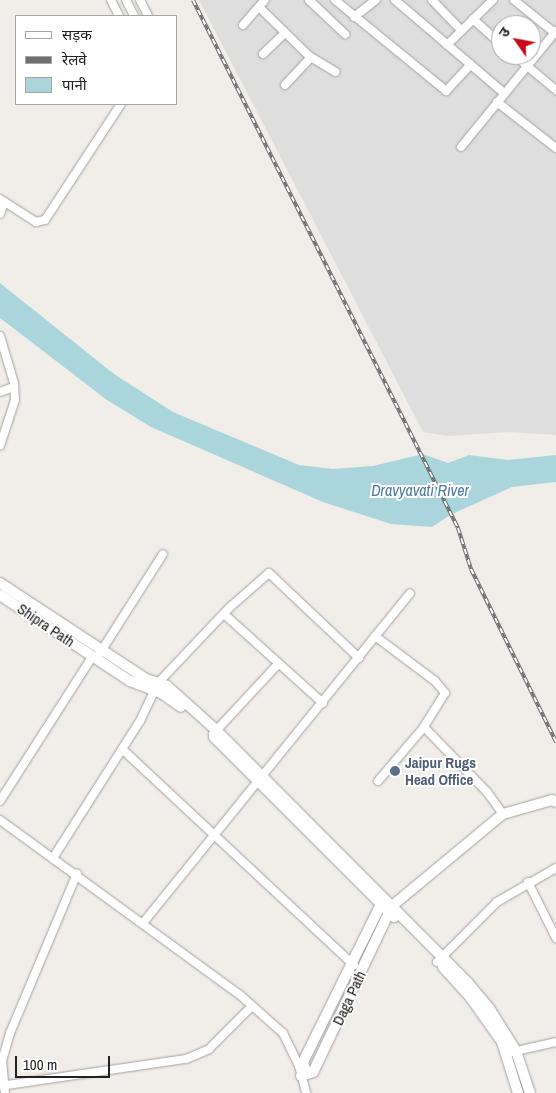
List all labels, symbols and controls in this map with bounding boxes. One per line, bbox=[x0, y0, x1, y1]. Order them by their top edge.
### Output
legend bbox=[15, 15, 178, 105]
north arrow bbox=[491, 15, 541, 65]
text: सड़क bbox=[62, 24, 92, 45]
text: उ bbox=[494, 24, 514, 41]
text: रेलवे bbox=[62, 49, 87, 70]
text: पानी bbox=[62, 74, 87, 95]
water label: Dravyavati River bbox=[371, 480, 469, 500]
street label: Shipra Path bbox=[14, 599, 78, 651]
place label: Jaipur Rugs Head Office bbox=[405, 753, 476, 788]
marker: Jaipur Rugs Head Office bbox=[389, 765, 401, 777]
street label: Daga Path bbox=[329, 968, 369, 1028]
scale bar bbox=[18, 1046, 112, 1078]
text: 100 m bbox=[23, 1054, 57, 1075]

